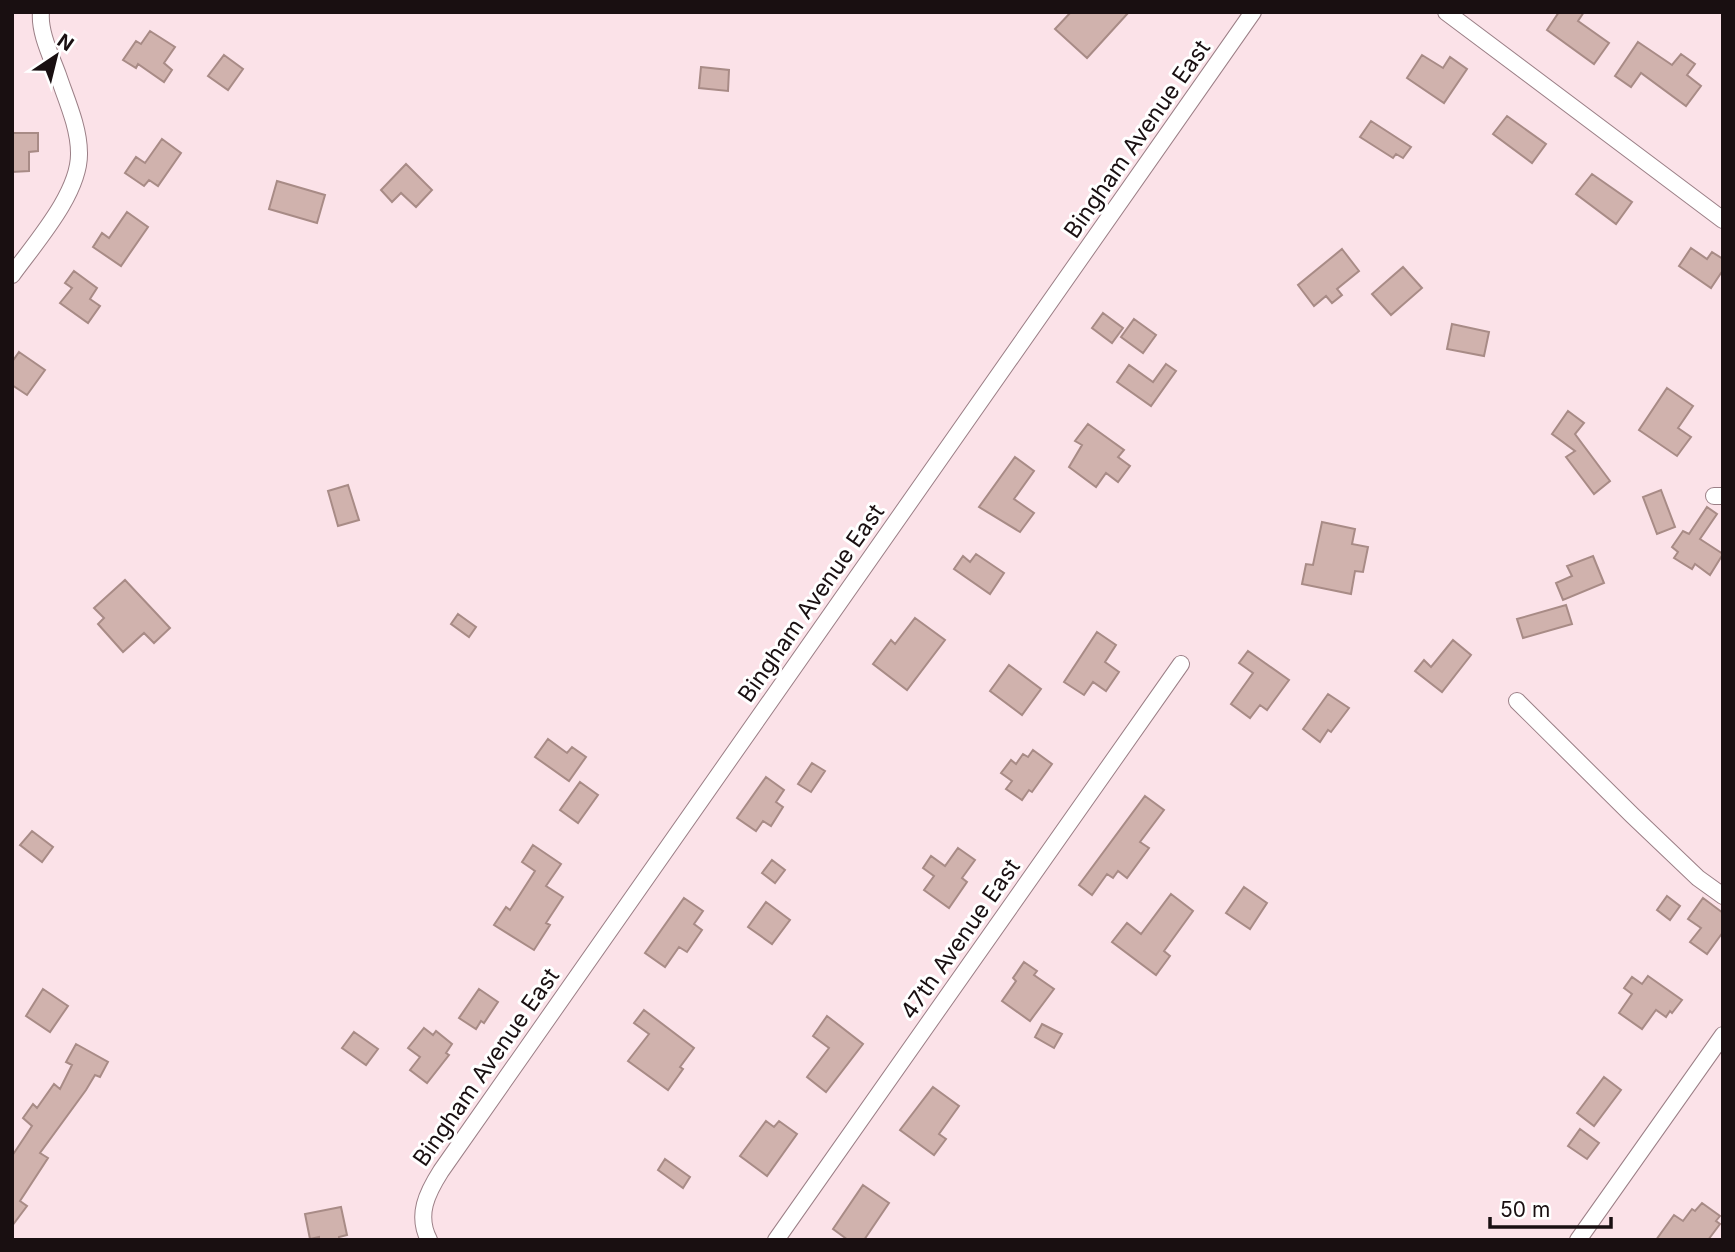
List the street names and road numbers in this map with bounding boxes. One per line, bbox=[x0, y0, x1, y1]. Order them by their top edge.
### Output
street label: Bingham Avenue East bbox=[1058, 34, 1216, 243]
street label: Bingham Avenue East bbox=[732, 498, 890, 707]
street label: 47th Avenue East bbox=[894, 853, 1026, 1024]
street label: Bingham Avenue East bbox=[407, 962, 565, 1171]

